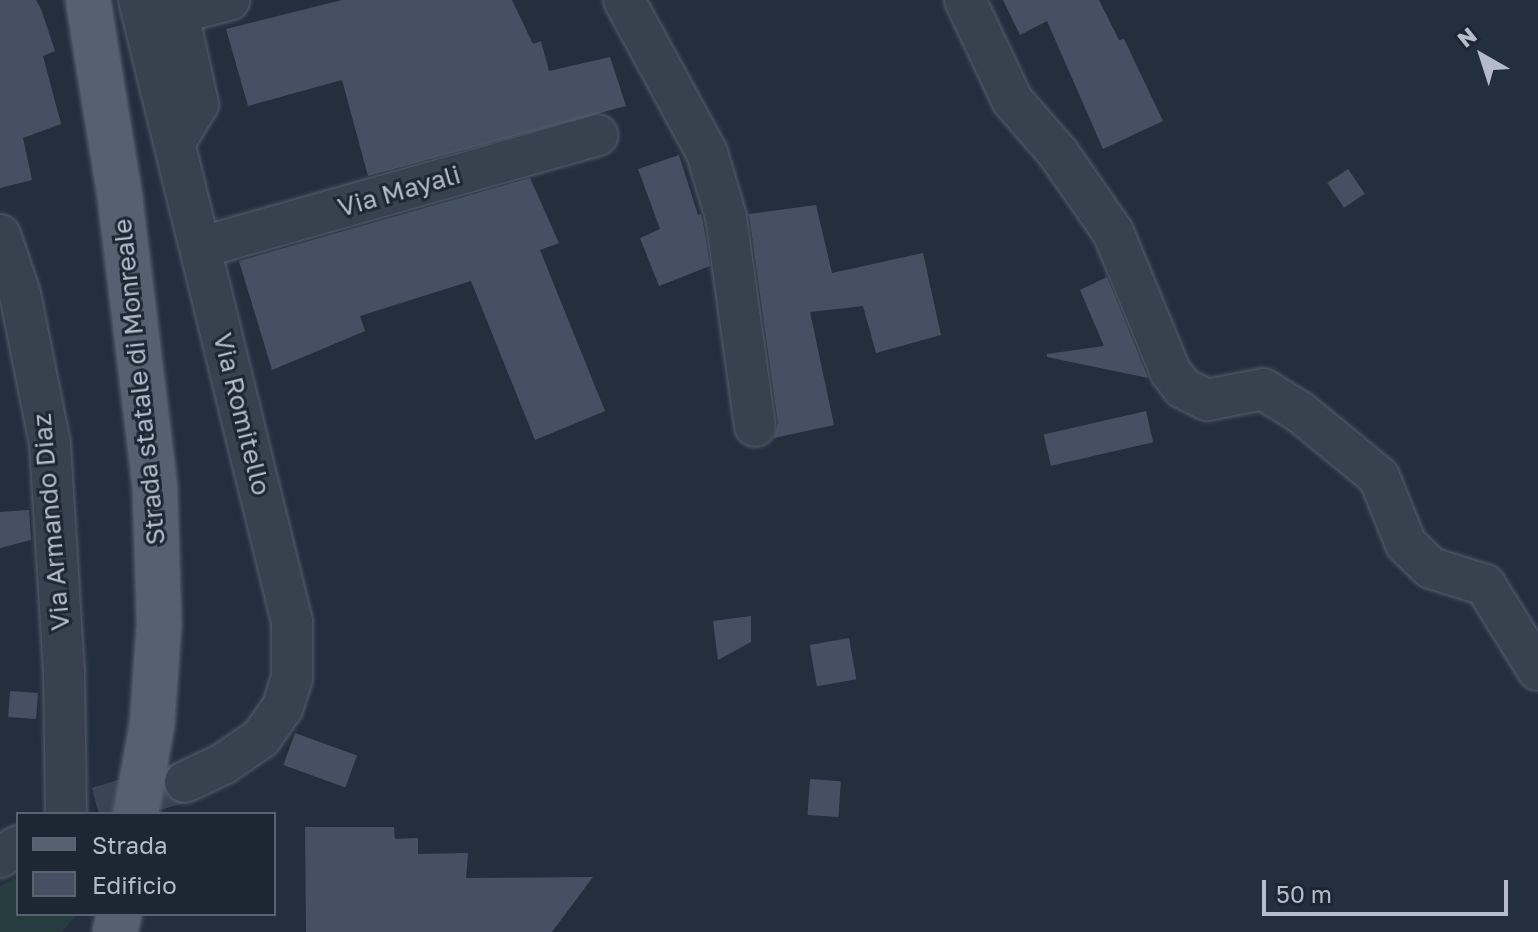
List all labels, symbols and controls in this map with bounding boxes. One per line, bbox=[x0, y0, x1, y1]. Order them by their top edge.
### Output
north arrow bbox=[1442, 16, 1522, 96]
text: N bbox=[1452, 21, 1482, 53]
street label: Via Mayali bbox=[334, 159, 464, 223]
street label: Strada statale di Monreale bbox=[106, 217, 172, 547]
street label: Via Romitello bbox=[207, 330, 277, 498]
street label: Via Armando Diaz bbox=[26, 412, 76, 632]
legend bbox=[16, 812, 276, 916]
text: Strada bbox=[92, 830, 167, 859]
scale bar bbox=[1266, 864, 1512, 914]
text: Edificio bbox=[92, 870, 177, 899]
text: 50 m bbox=[1276, 879, 1332, 908]

